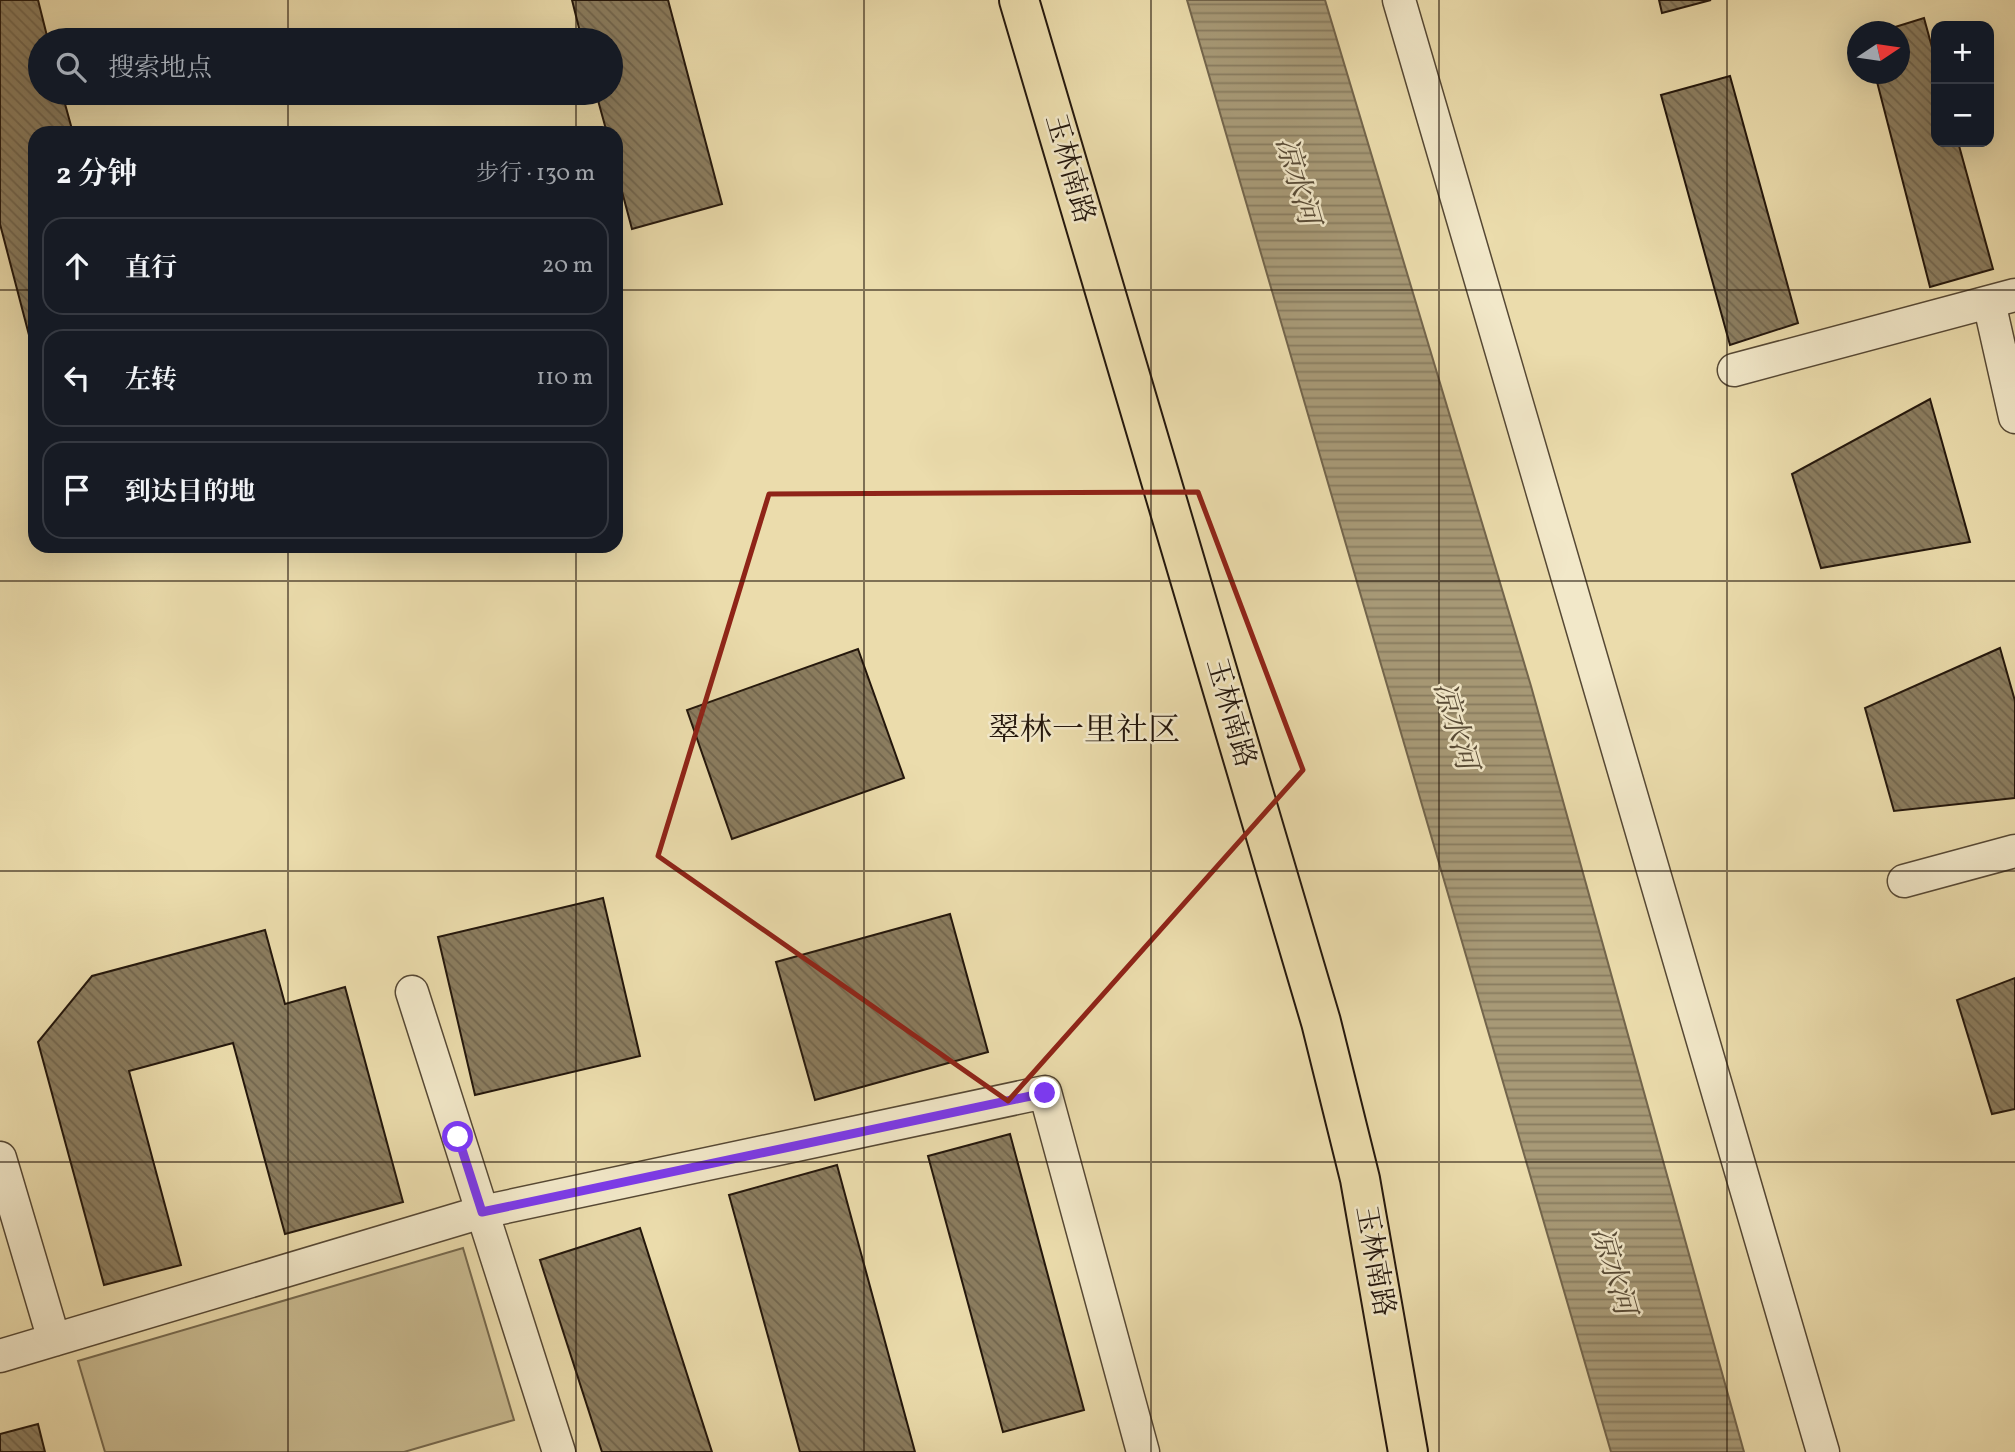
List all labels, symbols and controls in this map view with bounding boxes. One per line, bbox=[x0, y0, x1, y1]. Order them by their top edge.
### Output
north arrow bbox=[1847, 21, 1910, 84]
map controls bbox=[1931, 21, 1994, 147]
button: + bbox=[1931, 21, 1994, 84]
search box bbox=[28, 28, 623, 105]
icon: search bbox=[52, 48, 90, 86]
text: 搜索地点 bbox=[108, 51, 212, 87]
button: − bbox=[1931, 84, 1994, 147]
street label: 玉林南路 bbox=[1035, 110, 1103, 228]
water label: 凉水河 bbox=[1263, 132, 1330, 235]
text: 2 分钟 bbox=[56, 154, 138, 196]
text: 步行 · 130 m bbox=[476, 158, 595, 190]
icon: ahead bbox=[58, 247, 96, 285]
text: 20 m bbox=[542, 250, 593, 282]
text: 直行 bbox=[125, 251, 177, 287]
icon: left bbox=[58, 359, 96, 397]
text: 110 m bbox=[536, 362, 593, 394]
text: 左转 bbox=[125, 363, 177, 399]
icon: arrive bbox=[58, 471, 96, 509]
text: 到达目的地 bbox=[125, 475, 255, 511]
street label: 玉林南路 bbox=[1196, 654, 1264, 772]
water label: 凉水河 bbox=[1421, 677, 1488, 780]
district label: 翠林一里社区 bbox=[988, 710, 1180, 754]
route end bbox=[1029, 1077, 1060, 1108]
route start bbox=[442, 1121, 473, 1152]
street label: 玉林南路 bbox=[1345, 1202, 1403, 1320]
water label: 凉水河 bbox=[1579, 1222, 1646, 1325]

